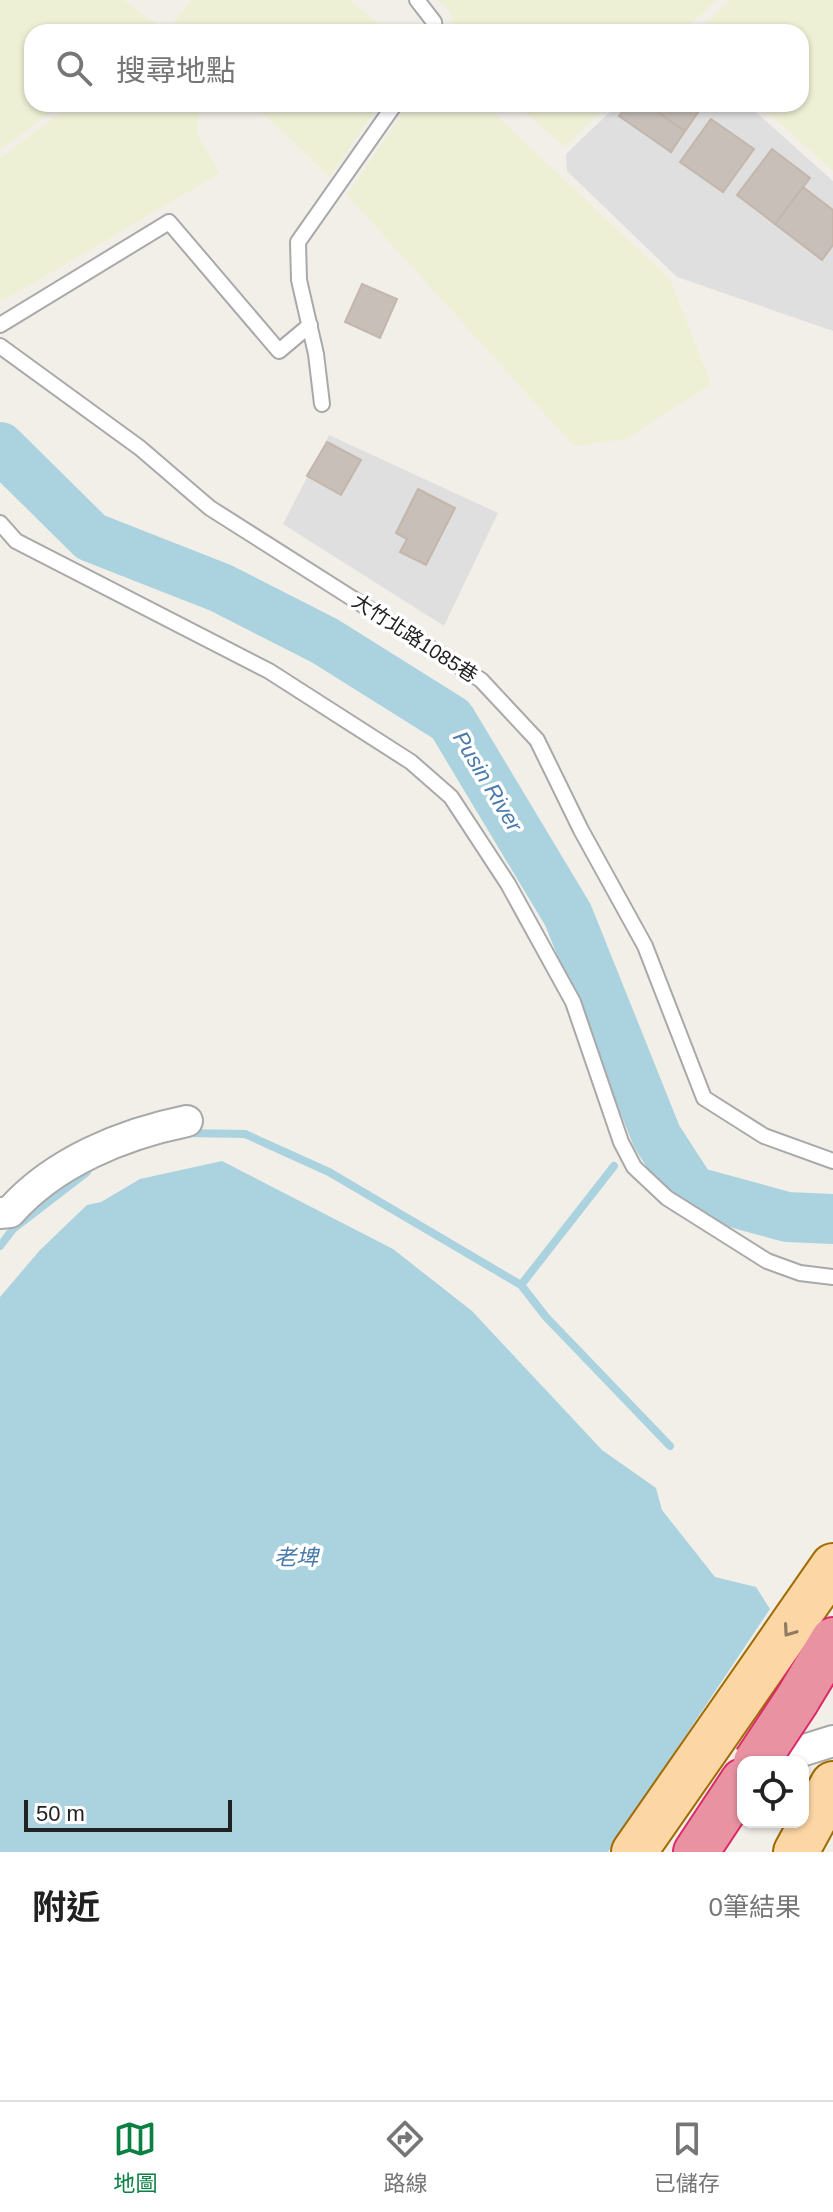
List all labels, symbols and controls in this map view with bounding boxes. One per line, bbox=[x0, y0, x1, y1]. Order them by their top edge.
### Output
search box bbox=[24, 24, 809, 112]
icon: search bbox=[52, 46, 96, 90]
text: 搜尋地點 bbox=[116, 54, 236, 87]
street label: 大竹北路1085巷 bbox=[348, 589, 482, 687]
water label: Pusin River bbox=[448, 727, 528, 837]
water label: 老埤 bbox=[274, 1545, 321, 1570]
one-way arrow bbox=[784, 1622, 799, 1636]
map controls bbox=[737, 1756, 809, 1828]
button: locate bbox=[737, 1756, 809, 1828]
scale bar bbox=[24, 1796, 232, 1832]
text: 50 m bbox=[36, 1801, 85, 1826]
text: 附近 bbox=[32, 1888, 100, 1926]
text: 0筆結果 bbox=[709, 1892, 801, 1922]
tab: 地圖 bbox=[113, 2117, 157, 2197]
tab: 路線 bbox=[383, 2117, 428, 2197]
tab: 已儲存 bbox=[654, 2117, 720, 2197]

